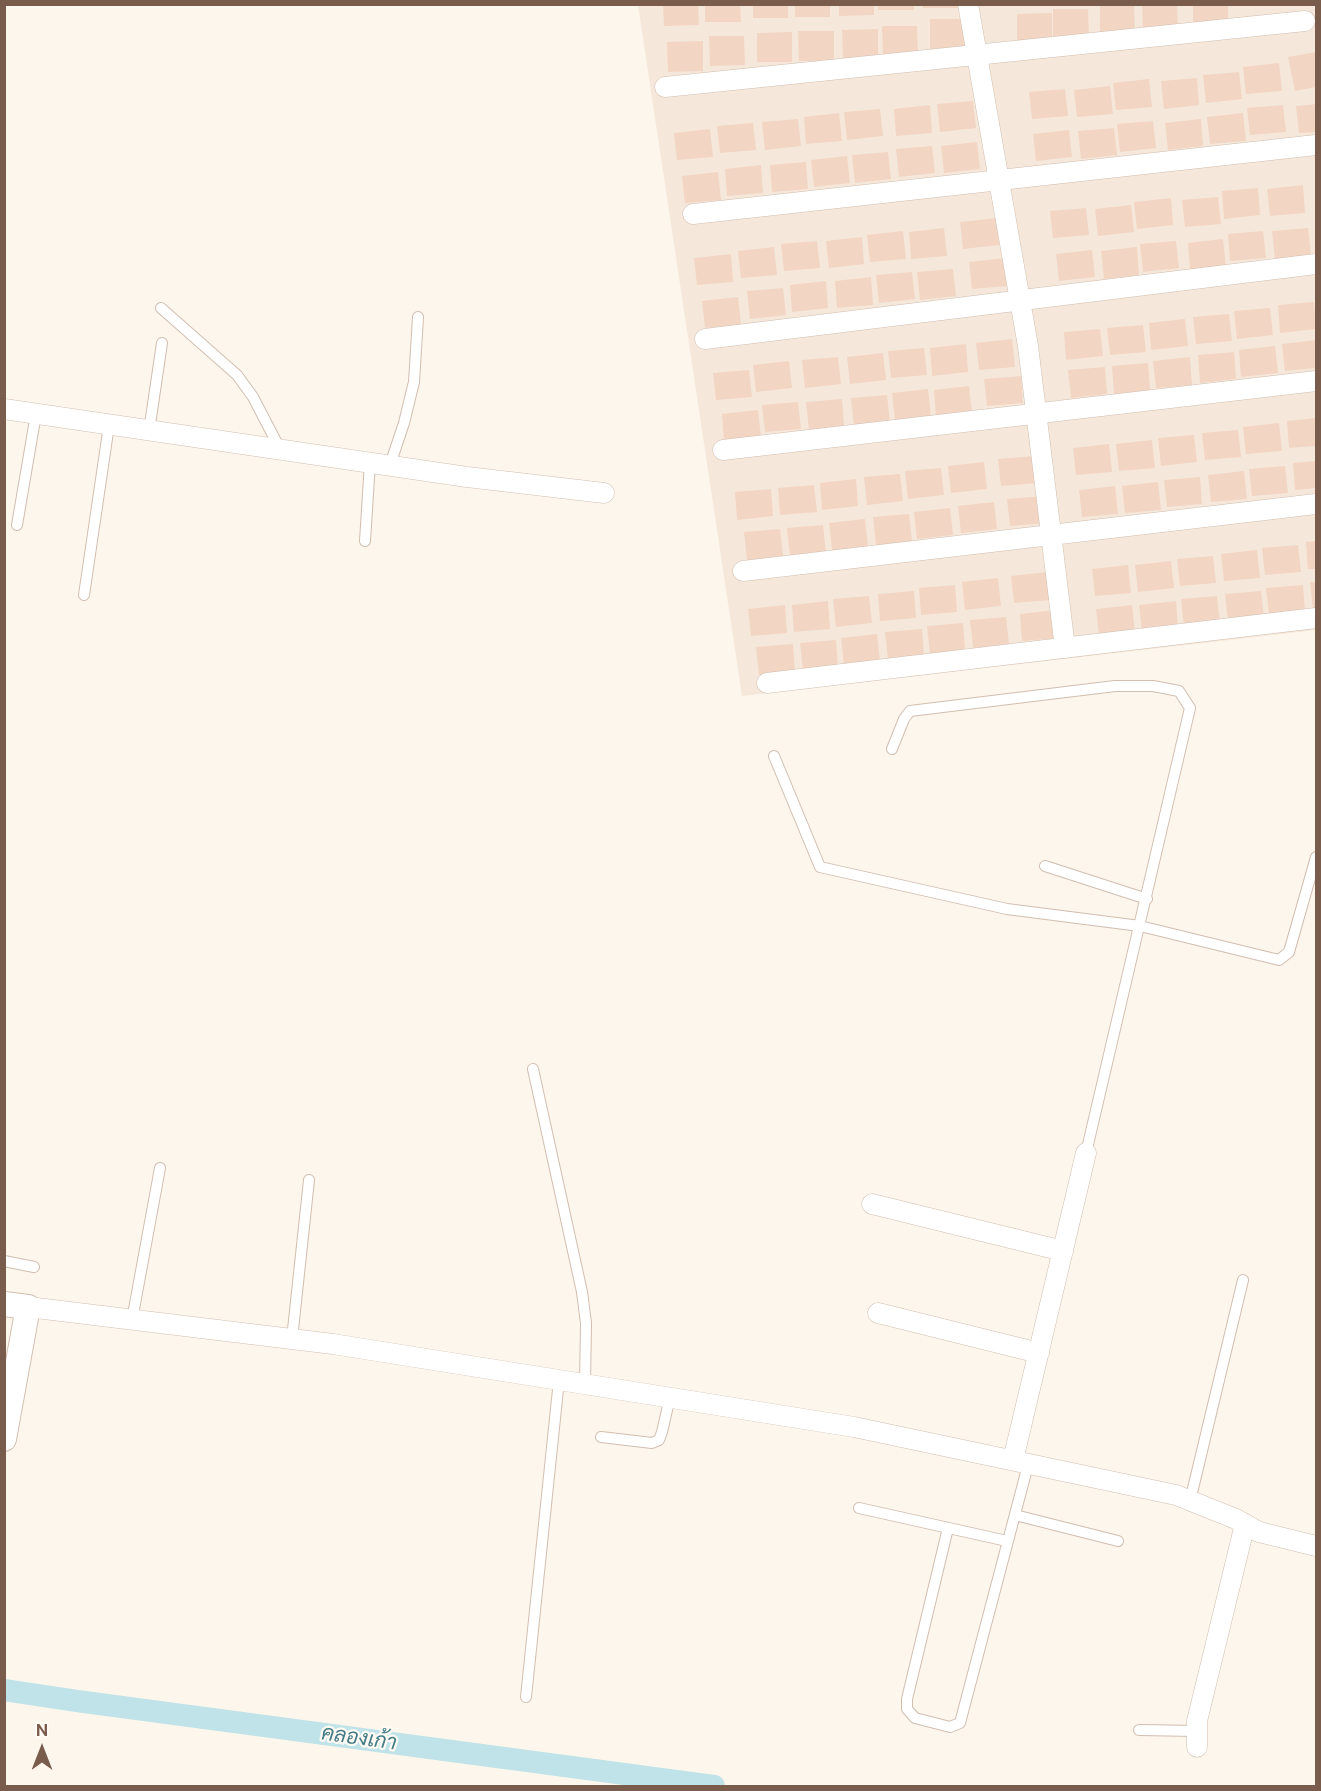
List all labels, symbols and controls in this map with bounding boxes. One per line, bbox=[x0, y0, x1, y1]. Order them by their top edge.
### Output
north arrow bbox=[12, 1719, 72, 1779]
water label: คลองเก้า bbox=[320, 1720, 398, 1756]
text: N bbox=[36, 1721, 48, 1740]

